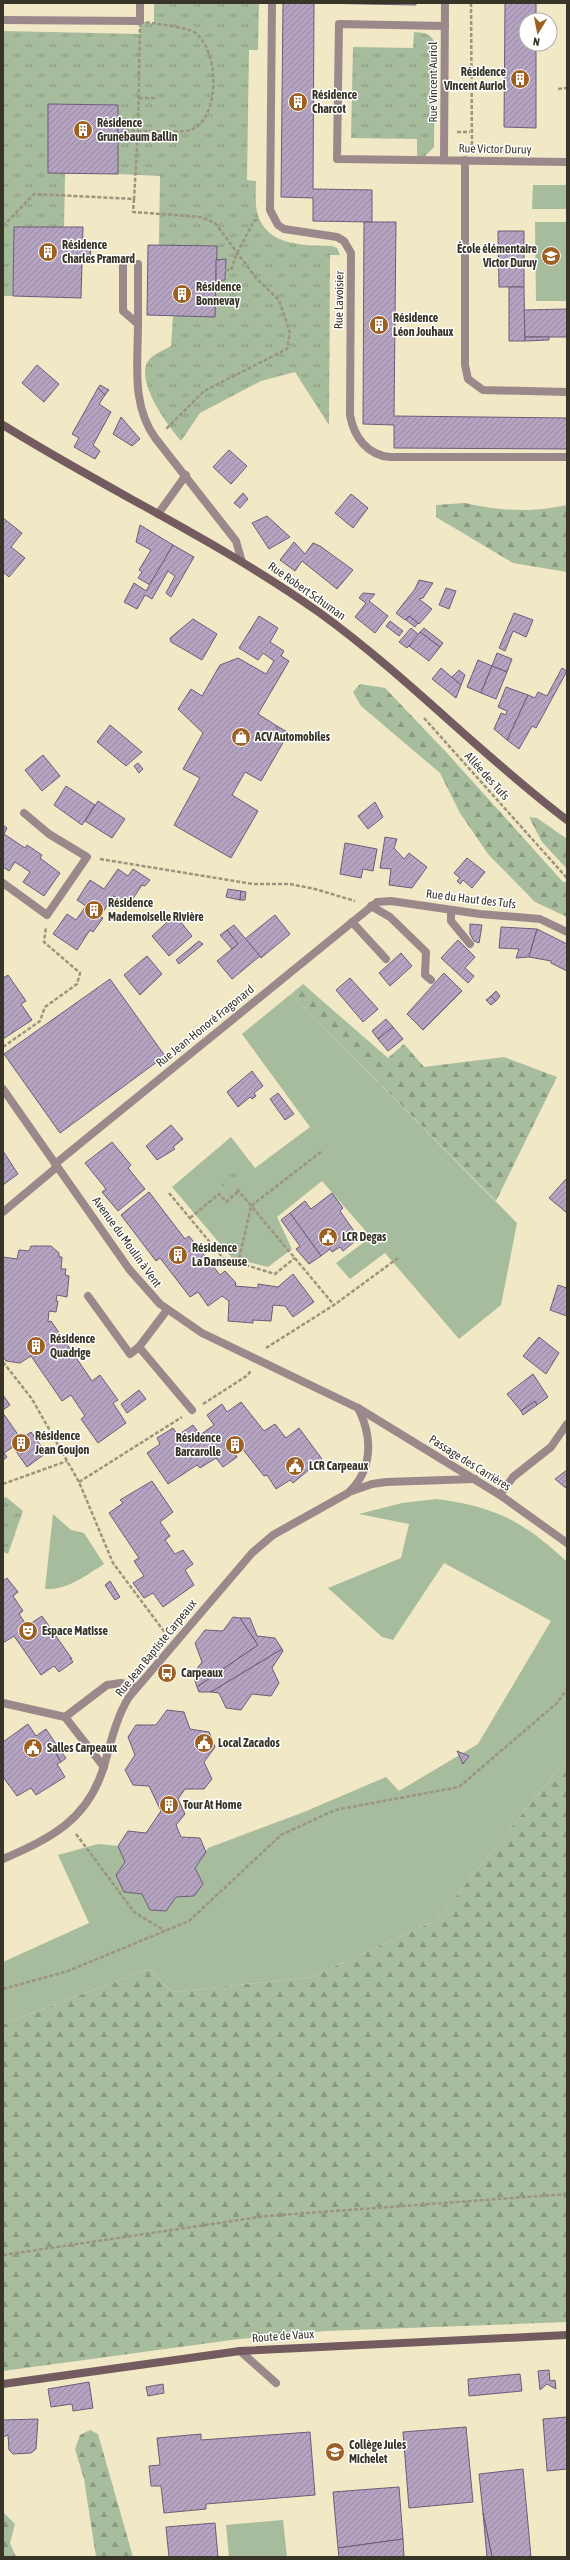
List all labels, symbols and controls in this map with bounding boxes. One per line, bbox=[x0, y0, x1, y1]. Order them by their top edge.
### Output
north arrow bbox=[518, 12, 558, 52]
text: N bbox=[532, 35, 541, 48]
street label: Rue Vincent Auriol bbox=[426, 41, 440, 122]
place label: Résidence Vincent Auriol bbox=[443, 65, 507, 93]
building icon: Résidence Vincent Auriol bbox=[509, 68, 531, 90]
place label: Résidence Charcot bbox=[312, 88, 358, 116]
building icon: Résidence Charcot bbox=[287, 91, 309, 113]
place label: Résidence Grunebaum Ballin bbox=[97, 116, 178, 144]
building icon: Résidence Grunebaum Ballin bbox=[72, 119, 94, 141]
street label: Rue Victor Duruy bbox=[458, 141, 532, 157]
place label: Résidence Charles Pramard bbox=[62, 238, 135, 266]
building icon: Résidence Charles Pramard bbox=[37, 241, 59, 263]
place label: École élémentaire Victor Duruy bbox=[457, 241, 538, 270]
school or university icon: École élémentaire Victor Duruy bbox=[540, 245, 562, 267]
street label: Rue Lavoisier bbox=[331, 270, 347, 329]
place label: Résidence Bonnevay bbox=[196, 280, 242, 308]
building icon: Résidence Bonnevay bbox=[171, 283, 193, 305]
place label: Résidence Léon Jouhaux bbox=[393, 311, 454, 339]
building icon: Résidence Léon Jouhaux bbox=[368, 314, 390, 336]
street label: Rue Robert Schuman bbox=[266, 559, 348, 623]
shop icon: ACV Automobiles bbox=[230, 726, 252, 748]
place label: ACV Automobiles bbox=[254, 730, 331, 744]
street label: Allée des Tufs bbox=[462, 749, 512, 803]
street label: Rue du Haut des Tufs bbox=[425, 887, 517, 911]
place label: Résidence Mademoiselle Rivière bbox=[108, 896, 204, 924]
building icon: Résidence Mademoiselle Rivière bbox=[83, 899, 105, 921]
street label: Rue Jean-Honoré Fragonard bbox=[153, 982, 257, 1070]
street label: Avenue du Moulin à Vent bbox=[89, 1194, 165, 1290]
public building icon: LCR Degas bbox=[317, 1226, 339, 1248]
place label: LCR Degas bbox=[342, 1230, 387, 1244]
place label: Résidence La Danseuse bbox=[192, 1241, 248, 1269]
building icon: Résidence La Danseuse bbox=[167, 1244, 189, 1266]
place label: Résidence Quadrige bbox=[50, 1332, 96, 1360]
building icon: Résidence Quadrige bbox=[25, 1335, 47, 1357]
place label: Résidence Jean Goujon bbox=[34, 1429, 90, 1457]
place label: Résidence Barcarolle bbox=[175, 1431, 222, 1459]
building icon: Résidence Jean Goujon bbox=[10, 1432, 32, 1454]
street label: Passage des Carrières bbox=[427, 1432, 513, 1494]
building icon: Résidence Barcarolle bbox=[224, 1434, 246, 1456]
public building icon: LCR Carpeaux bbox=[284, 1455, 306, 1477]
place label: LCR Carpeaux bbox=[309, 1459, 368, 1473]
street label: Rue Jean Baptiste Carpeaux bbox=[113, 1596, 200, 1699]
theatre icon: Espace Matisse bbox=[17, 1620, 39, 1642]
place label: Espace Matisse bbox=[42, 1624, 108, 1638]
bus stop icon: Carpeaux bbox=[156, 1662, 178, 1684]
place label: Carpeaux bbox=[181, 1666, 223, 1680]
public building icon: Local Zacados bbox=[193, 1732, 215, 1754]
place label: Local Zacados bbox=[218, 1736, 280, 1750]
public building icon: Salles Carpeaux bbox=[22, 1737, 44, 1759]
place label: Salles Carpeaux bbox=[47, 1741, 117, 1755]
building icon: Tour At Home bbox=[158, 1794, 180, 1816]
place label: Tour At Home bbox=[183, 1798, 242, 1812]
street label: Route de Vaux bbox=[251, 2327, 315, 2345]
place label: Collège Jules Michelet bbox=[349, 2438, 407, 2466]
school or university icon: Collège Jules Michelet bbox=[324, 2441, 346, 2463]

